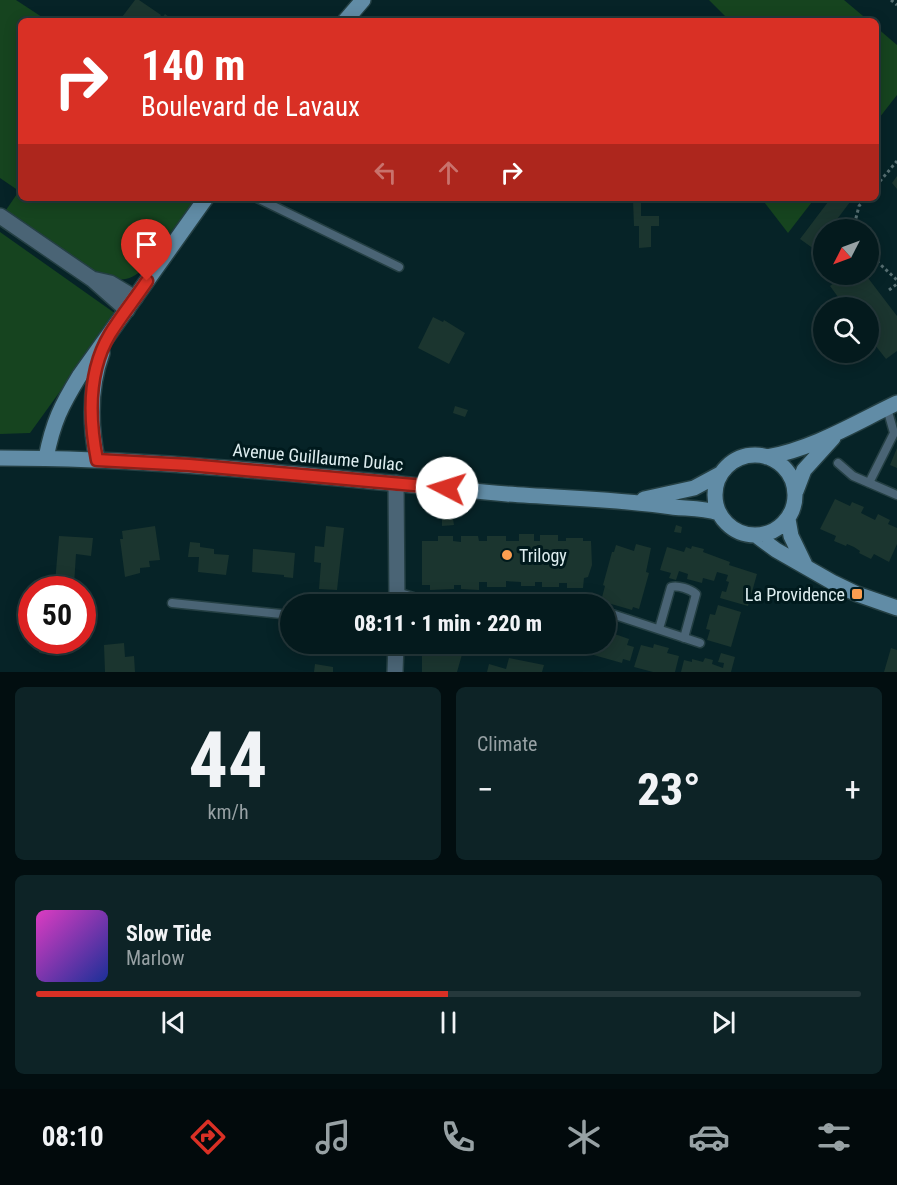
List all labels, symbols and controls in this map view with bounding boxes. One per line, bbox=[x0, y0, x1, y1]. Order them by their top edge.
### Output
text: 140 m bbox=[141, 41, 246, 90]
icon: right bbox=[42, 42, 120, 120]
text: Boulevard de Lavaux bbox=[141, 91, 360, 123]
icon: left bbox=[369, 156, 402, 189]
icon: ahead bbox=[432, 156, 465, 189]
icon: right bbox=[495, 156, 528, 189]
pin bbox=[121, 219, 172, 281]
north arrow bbox=[813, 219, 879, 285]
map controls bbox=[813, 219, 879, 363]
icon: arrive bbox=[130, 228, 163, 261]
button: search bbox=[813, 297, 879, 363]
street label: Avenue Guillaume Dulac bbox=[232, 439, 404, 475]
position arrow bbox=[415, 456, 479, 520]
place label: Trilogy bbox=[519, 545, 567, 566]
marker: Trilogy bbox=[500, 548, 514, 562]
speed limit sign: 50 bbox=[18, 576, 96, 654]
place label: La Providence bbox=[745, 584, 845, 605]
marker: La Providence bbox=[850, 587, 864, 601]
text: 08:11 · 1 min · 220 m bbox=[354, 611, 542, 636]
text: 44 bbox=[189, 715, 267, 806]
text: Climate bbox=[477, 732, 537, 756]
text: 23° bbox=[637, 763, 701, 816]
text: − bbox=[477, 770, 494, 809]
text: + bbox=[845, 770, 861, 809]
text: km/h bbox=[207, 800, 249, 824]
text: Slow Tide bbox=[126, 921, 212, 946]
text: Marlow bbox=[126, 946, 184, 970]
icon: previous bbox=[157, 1006, 190, 1039]
icon: pause bbox=[432, 1006, 465, 1039]
icon: next bbox=[707, 1006, 740, 1039]
icon: directions bbox=[187, 1116, 229, 1158]
icon: music bbox=[312, 1116, 354, 1158]
icon: phone bbox=[437, 1116, 479, 1158]
icon: climate bbox=[563, 1116, 605, 1158]
icon: car bbox=[688, 1116, 730, 1158]
icon: filters bbox=[813, 1116, 855, 1158]
text: 08:10 bbox=[42, 1121, 104, 1153]

